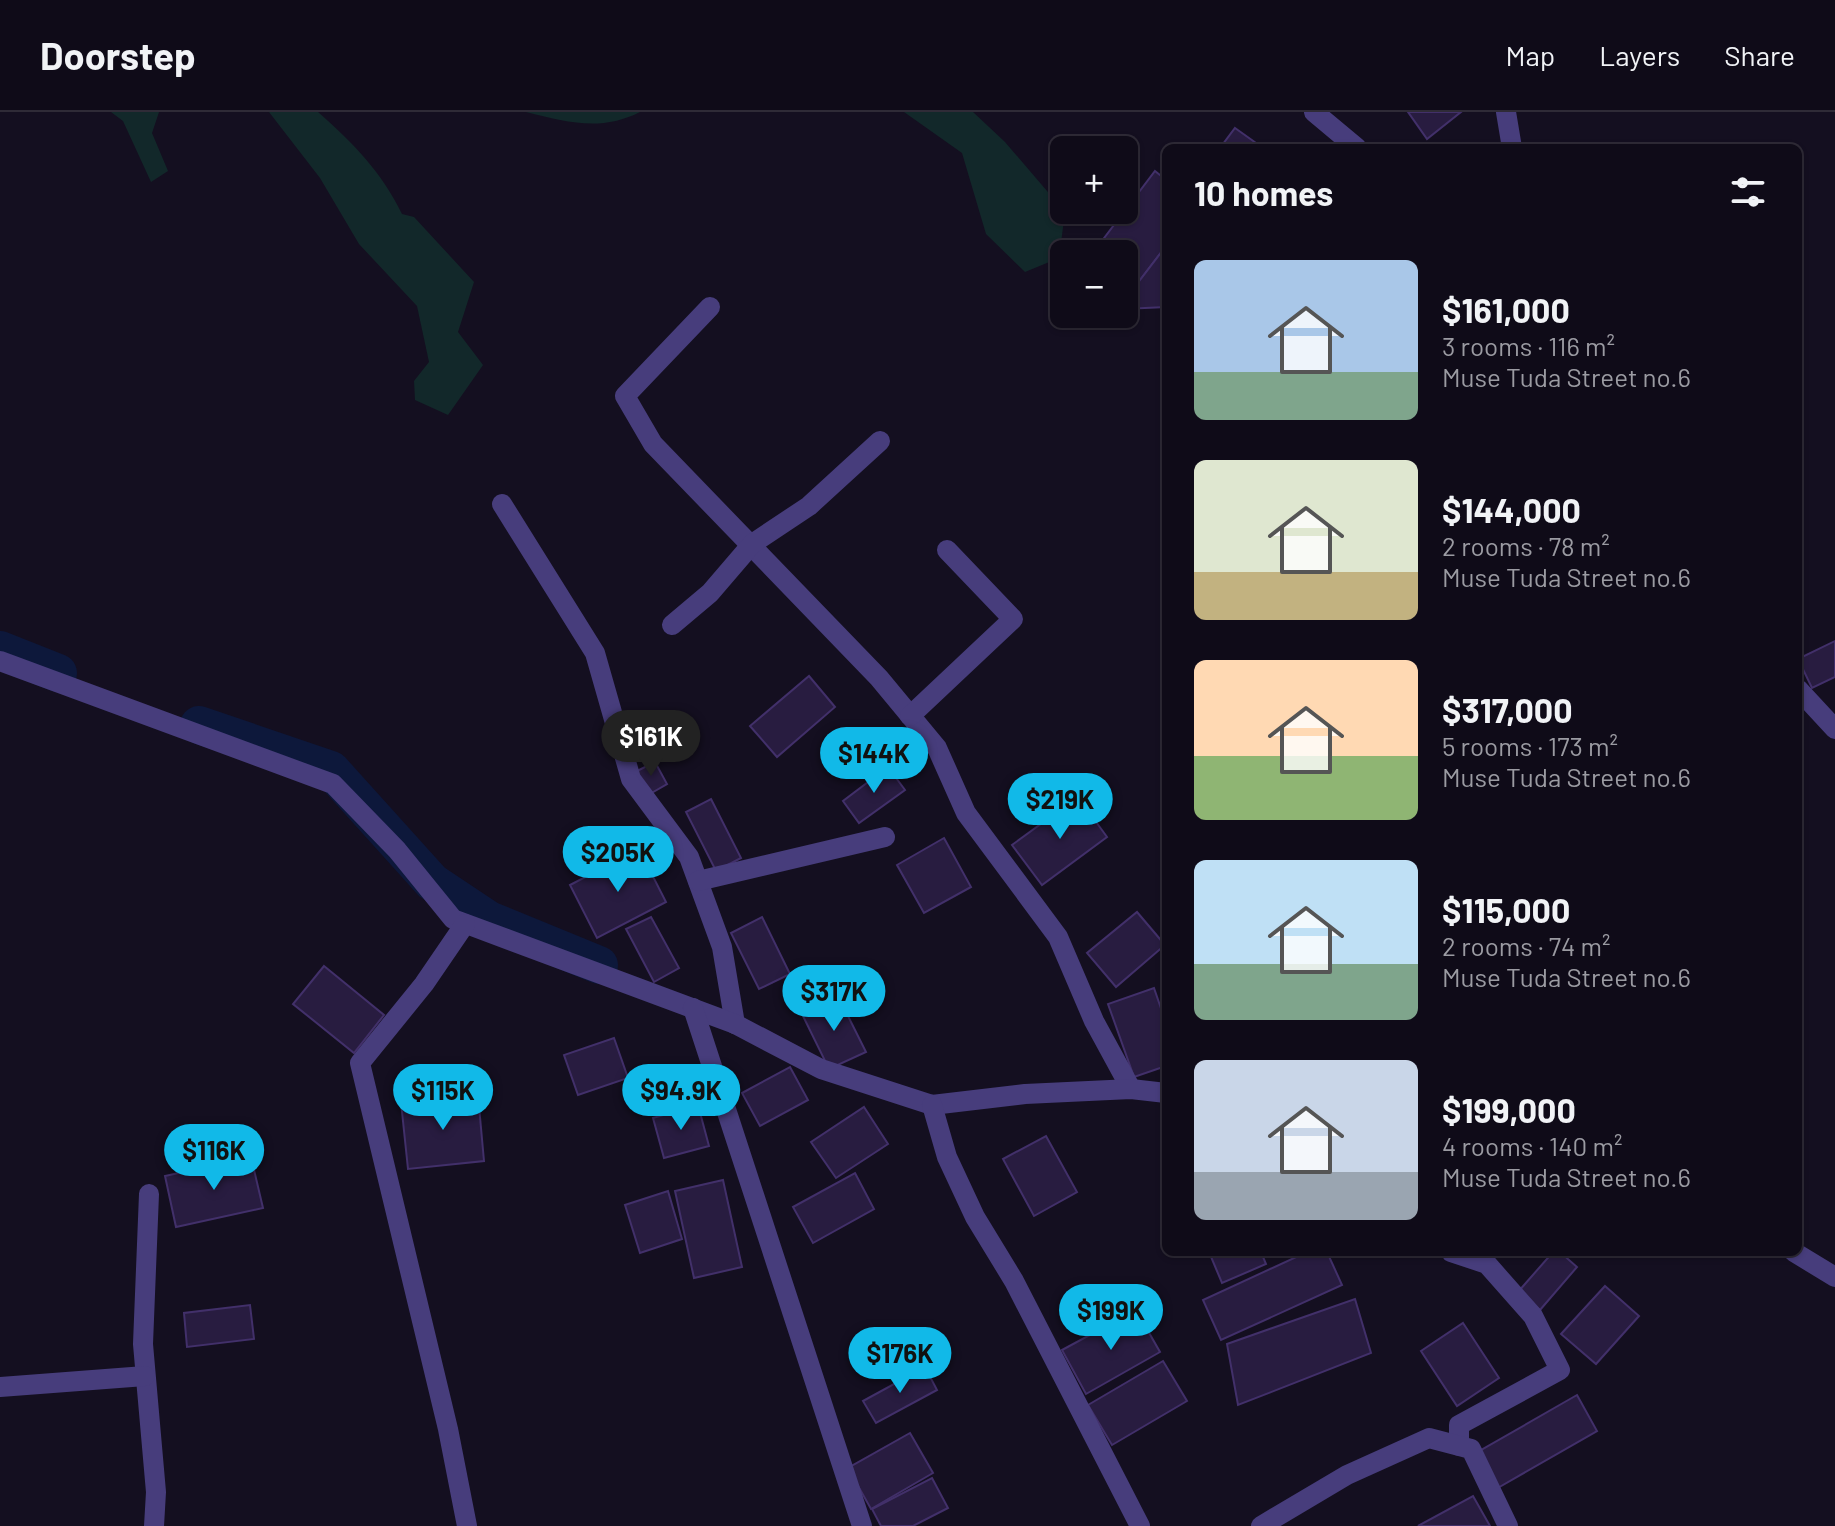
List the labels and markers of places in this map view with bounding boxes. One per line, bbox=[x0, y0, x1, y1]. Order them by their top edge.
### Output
pin: $161K bbox=[595, 710, 707, 778]
pin: $144K bbox=[818, 727, 930, 795]
pin: $219K bbox=[1004, 773, 1116, 841]
pin: $205K bbox=[562, 826, 674, 894]
pin: $317K bbox=[778, 965, 890, 1033]
pin: $115K bbox=[387, 1064, 499, 1132]
pin: $94.9K bbox=[616, 1064, 746, 1132]
pin: $116K bbox=[158, 1124, 270, 1192]
pin: $199K bbox=[1055, 1284, 1167, 1352]
pin: $176K bbox=[844, 1327, 956, 1395]

